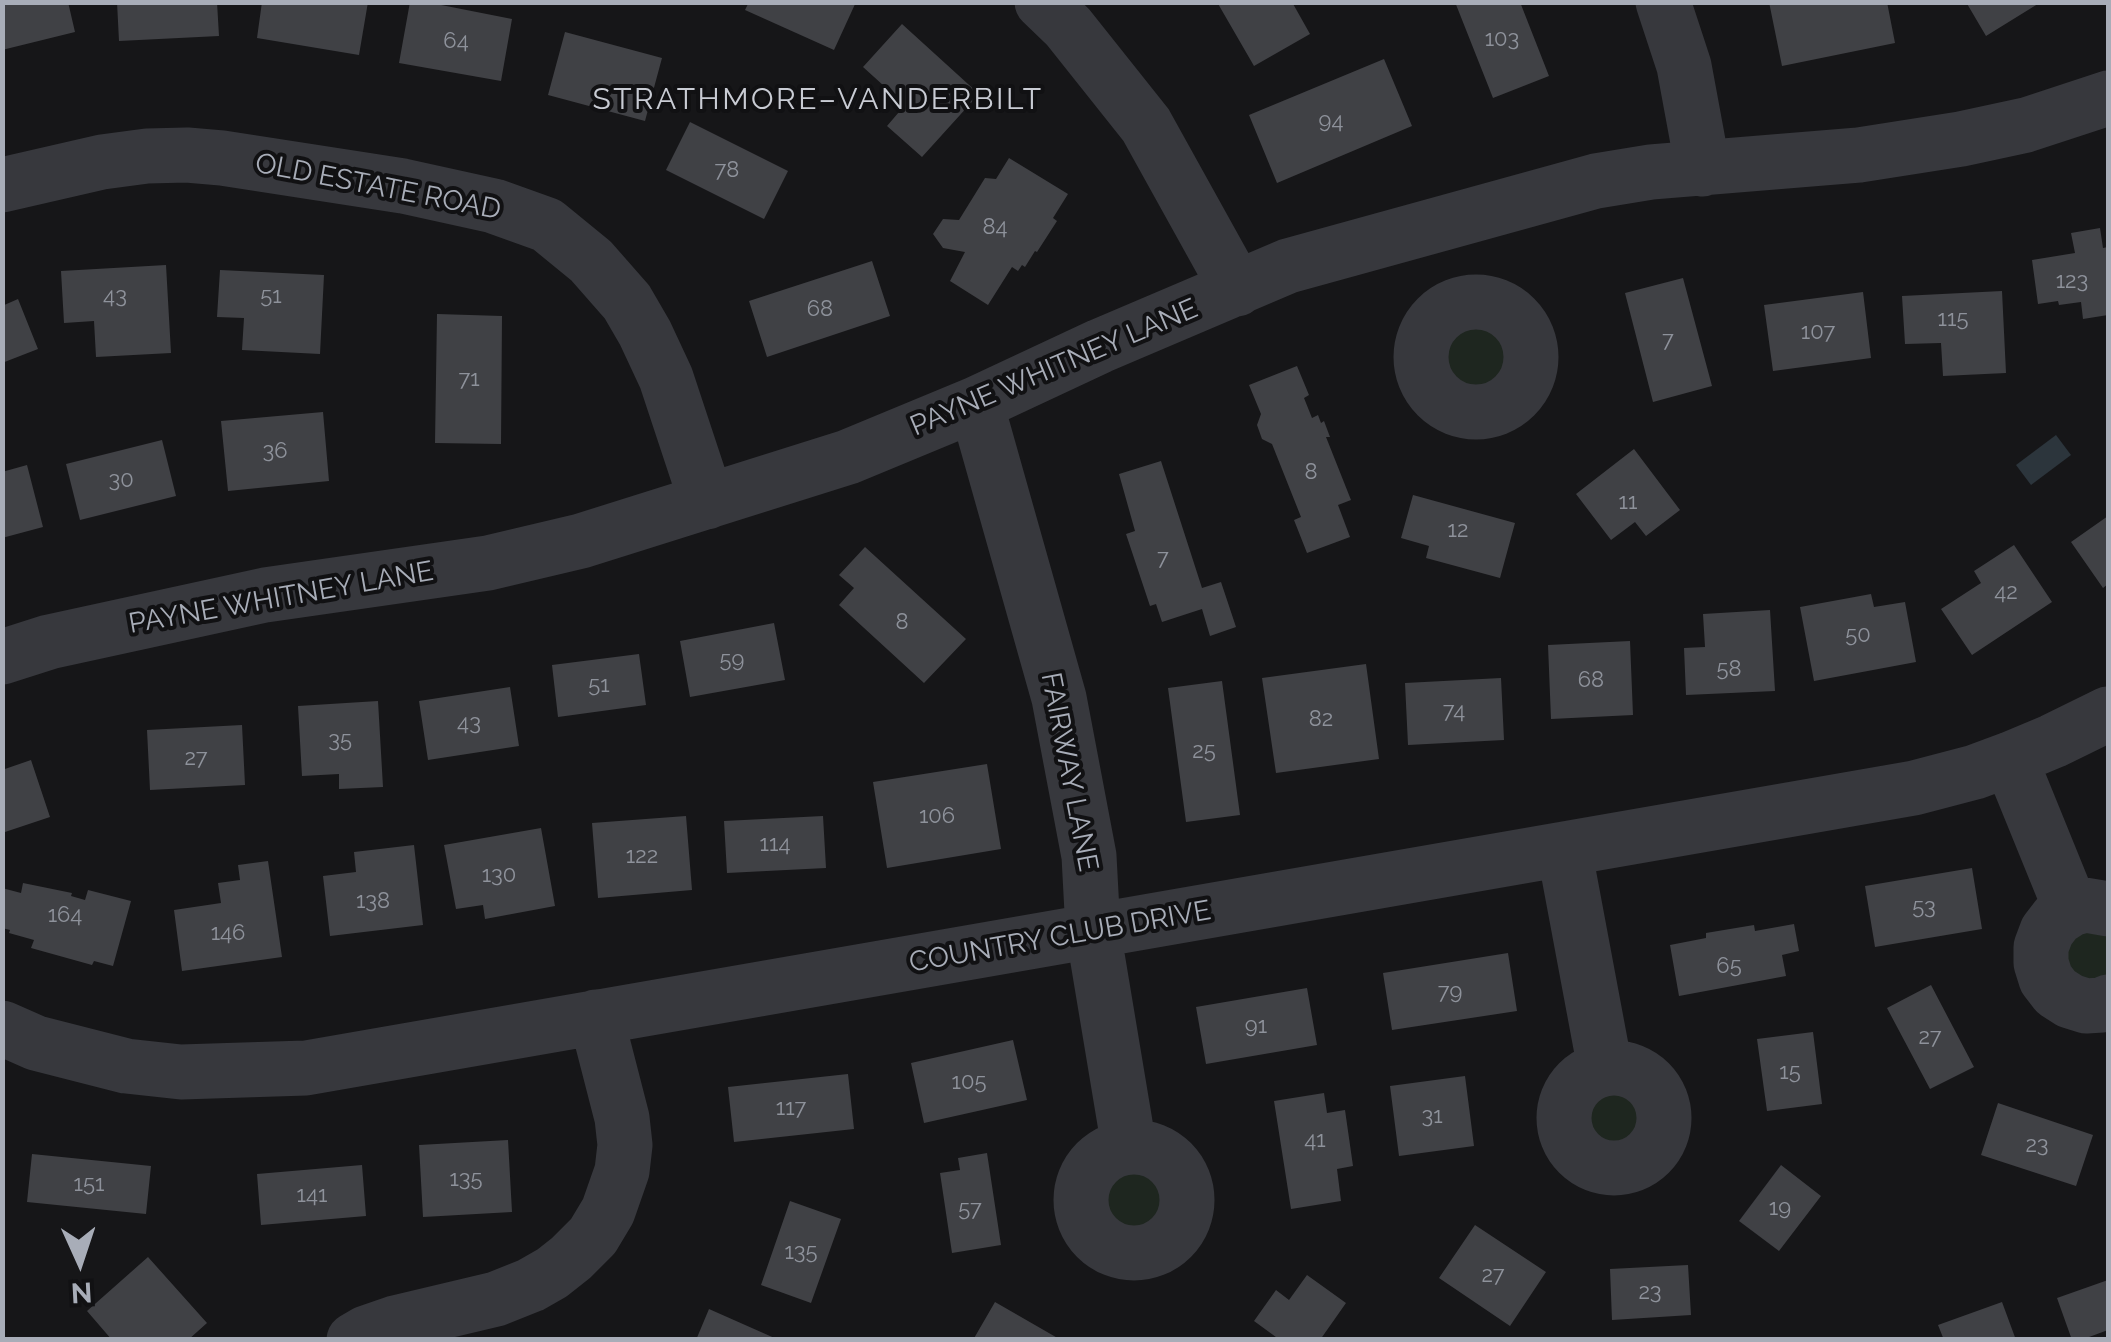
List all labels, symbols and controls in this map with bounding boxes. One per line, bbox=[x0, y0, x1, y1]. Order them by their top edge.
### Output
house number: 103 bbox=[1485, 26, 1519, 52]
house number: 64 bbox=[443, 28, 469, 54]
district label: STRATHMORE–VANDERBILT bbox=[593, 82, 1043, 118]
house number: 94 bbox=[1319, 108, 1343, 134]
street label: OLD ESTATE ROAD bbox=[252, 147, 504, 227]
house number: 78 bbox=[715, 157, 739, 183]
house number: 84 bbox=[982, 214, 1008, 240]
house number: 123 bbox=[2056, 268, 2088, 294]
house number: 43 bbox=[103, 283, 127, 309]
house number: 51 bbox=[260, 283, 282, 309]
street label: PAYNE WHITNEY LANE bbox=[905, 292, 1203, 444]
house number: 68 bbox=[807, 296, 833, 322]
house number: 115 bbox=[1938, 306, 1968, 332]
house number: 107 bbox=[1801, 319, 1835, 345]
house number: 7 bbox=[1662, 327, 1674, 353]
house number: 71 bbox=[458, 366, 480, 392]
house number: 36 bbox=[262, 438, 288, 464]
house number: 8 bbox=[1304, 459, 1318, 485]
house number: 30 bbox=[108, 467, 134, 493]
house number: 11 bbox=[1619, 489, 1637, 515]
house number: 12 bbox=[1448, 517, 1468, 543]
house number: 7 bbox=[1157, 545, 1169, 571]
street label: PAYNE WHITNEY LANE bbox=[126, 555, 436, 641]
house number: 42 bbox=[1994, 579, 2018, 605]
house number: 8 bbox=[895, 609, 909, 635]
house number: 50 bbox=[1845, 622, 1871, 648]
house number: 59 bbox=[720, 647, 744, 673]
house number: 58 bbox=[1716, 656, 1742, 682]
house number: 68 bbox=[1578, 667, 1604, 693]
street label: FAIRWAY LANE bbox=[1033, 670, 1105, 874]
house number: 51 bbox=[588, 672, 610, 698]
house number: 74 bbox=[1443, 698, 1465, 724]
house number: 82 bbox=[1309, 706, 1333, 732]
house number: 43 bbox=[457, 710, 481, 736]
house number: 35 bbox=[328, 727, 352, 753]
house number: 25 bbox=[1192, 738, 1216, 764]
house number: 27 bbox=[184, 745, 208, 771]
house number: 106 bbox=[919, 803, 955, 829]
house number: 114 bbox=[760, 831, 790, 857]
house number: 122 bbox=[626, 843, 658, 869]
house number: 130 bbox=[482, 862, 516, 888]
house number: 138 bbox=[356, 888, 390, 914]
street label: COUNTRY CLUB DRIVE bbox=[907, 894, 1213, 980]
house number: 53 bbox=[1912, 894, 1936, 920]
house number: 164 bbox=[48, 902, 82, 928]
house number: 146 bbox=[211, 920, 245, 946]
house number: 65 bbox=[1716, 953, 1742, 979]
house number: 79 bbox=[1438, 979, 1462, 1005]
house number: 91 bbox=[1245, 1013, 1267, 1039]
house number: 27 bbox=[1918, 1024, 1942, 1050]
house number: 15 bbox=[1779, 1059, 1801, 1085]
house number: 105 bbox=[952, 1069, 986, 1095]
house number: 117 bbox=[776, 1095, 806, 1121]
house number: 31 bbox=[1421, 1103, 1443, 1129]
house number: 41 bbox=[1304, 1127, 1326, 1153]
house number: 23 bbox=[2025, 1132, 2049, 1158]
house number: 135 bbox=[449, 1166, 483, 1192]
house number: 151 bbox=[74, 1171, 104, 1197]
house number: 141 bbox=[297, 1182, 327, 1208]
house number: 19 bbox=[1769, 1195, 1791, 1221]
house number: 57 bbox=[958, 1196, 982, 1222]
north arrow bbox=[30, 1212, 130, 1312]
house number: 135 bbox=[784, 1239, 818, 1265]
house number: 27 bbox=[1481, 1262, 1505, 1288]
text: N bbox=[70, 1275, 93, 1309]
house number: 23 bbox=[1638, 1279, 1662, 1305]

